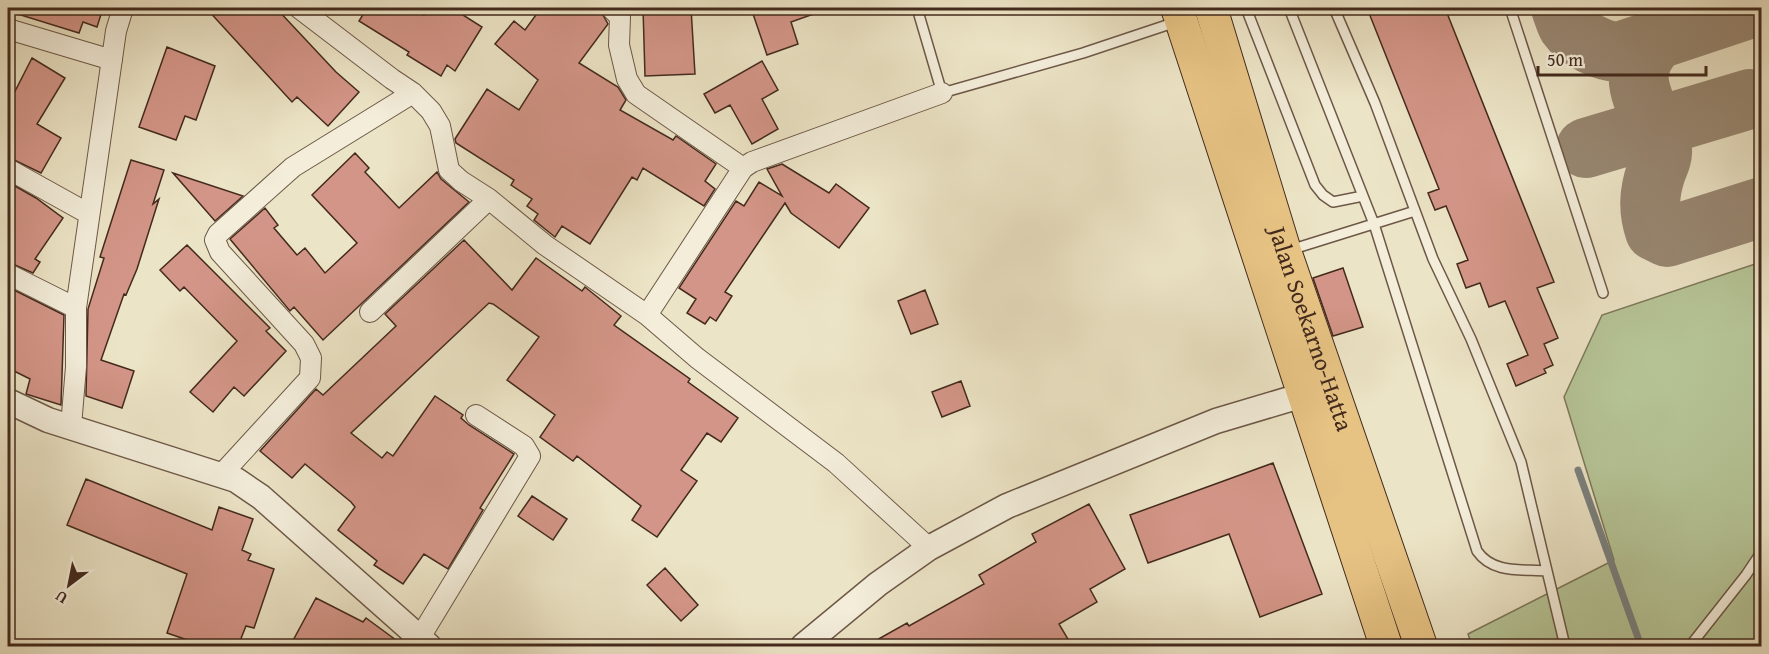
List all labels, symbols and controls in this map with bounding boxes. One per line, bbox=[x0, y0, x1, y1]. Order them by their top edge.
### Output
scale bar bbox=[1538, 39, 1706, 77]
text: 50 m bbox=[1547, 46, 1583, 73]
street label: Jalan Soekarno-Hatta bbox=[1260, 219, 1363, 436]
north arrow bbox=[39, 555, 99, 615]
text: U bbox=[50, 585, 72, 611]

